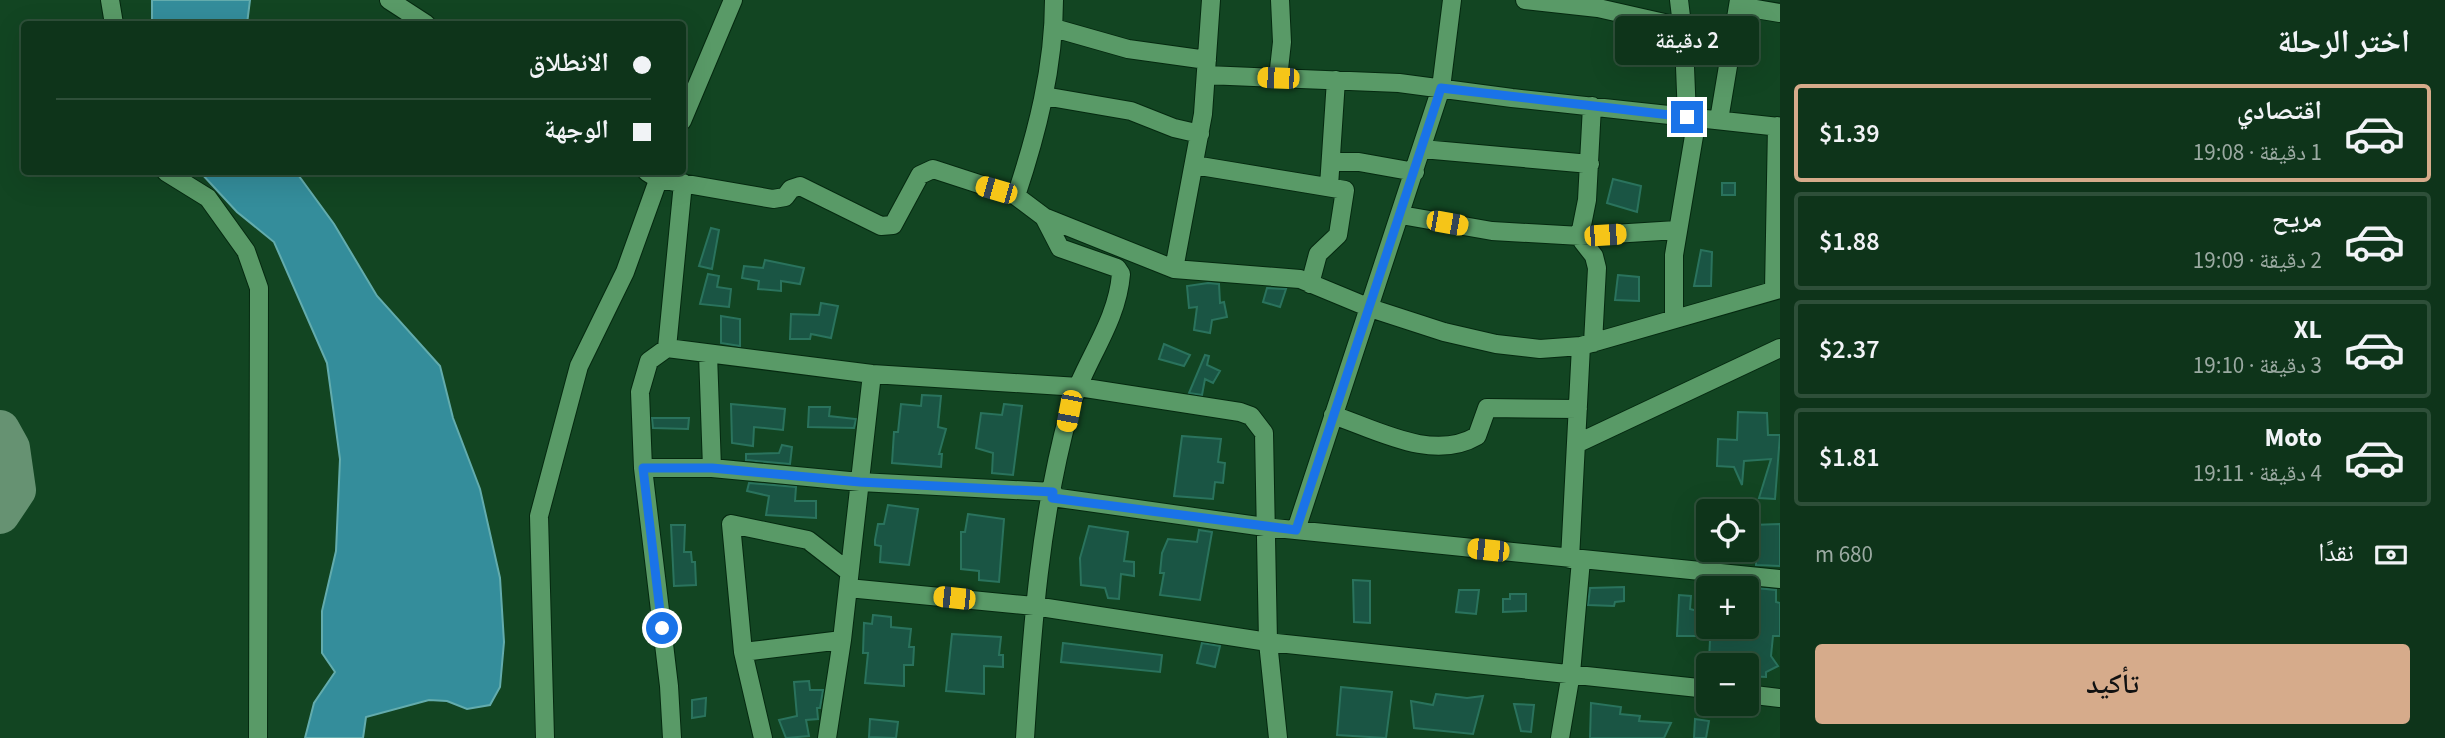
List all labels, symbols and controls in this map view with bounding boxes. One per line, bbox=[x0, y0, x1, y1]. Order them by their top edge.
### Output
callout: 2 دقيقة bbox=[1615, 16, 1759, 64]
text: اختر الرحلة bbox=[2277, 19, 2410, 65]
text: 2 دقيقة bbox=[1655, 24, 1719, 57]
text: الانطلاق bbox=[529, 44, 609, 81]
car bbox=[1257, 67, 1300, 89]
text: اقتصادي bbox=[2237, 92, 2322, 129]
route end bbox=[1671, 101, 1703, 133]
icon: car bbox=[2343, 102, 2406, 165]
text: الوجهة bbox=[544, 111, 609, 148]
text: $1.39 bbox=[1819, 115, 1880, 152]
text: 1 دقيقة · 19:08 bbox=[2193, 136, 2322, 169]
car bbox=[973, 174, 1020, 206]
text: مريح bbox=[2272, 200, 2322, 237]
car bbox=[1425, 209, 1470, 237]
icon: car bbox=[2343, 210, 2406, 273]
car bbox=[1584, 223, 1627, 247]
text: $1.88 bbox=[1819, 223, 1880, 260]
text: 2 دقيقة · 19:09 bbox=[2193, 244, 2322, 277]
text: XL bbox=[2294, 311, 2322, 348]
icon: car bbox=[2343, 318, 2406, 381]
text: $2.37 bbox=[1819, 331, 1880, 368]
text: 3 دقيقة · 19:10 bbox=[2193, 349, 2322, 382]
car bbox=[1055, 388, 1084, 434]
text: Moto bbox=[2265, 419, 2322, 456]
icon: car bbox=[2343, 426, 2406, 489]
text: $1.81 bbox=[1819, 439, 1880, 476]
text: 4 دقيقة · 19:11 bbox=[2193, 457, 2322, 490]
map controls bbox=[1696, 499, 1759, 716]
button: locate bbox=[1696, 499, 1759, 562]
text: نقدًا bbox=[2318, 534, 2354, 571]
icon: cash bbox=[2372, 536, 2410, 574]
car bbox=[1467, 537, 1510, 563]
text: 680 m bbox=[1815, 538, 1873, 571]
button: + bbox=[1696, 576, 1759, 639]
car bbox=[933, 585, 976, 611]
route start bbox=[646, 612, 678, 644]
button: تأكيد bbox=[1815, 644, 2410, 724]
button: − bbox=[1696, 653, 1759, 716]

